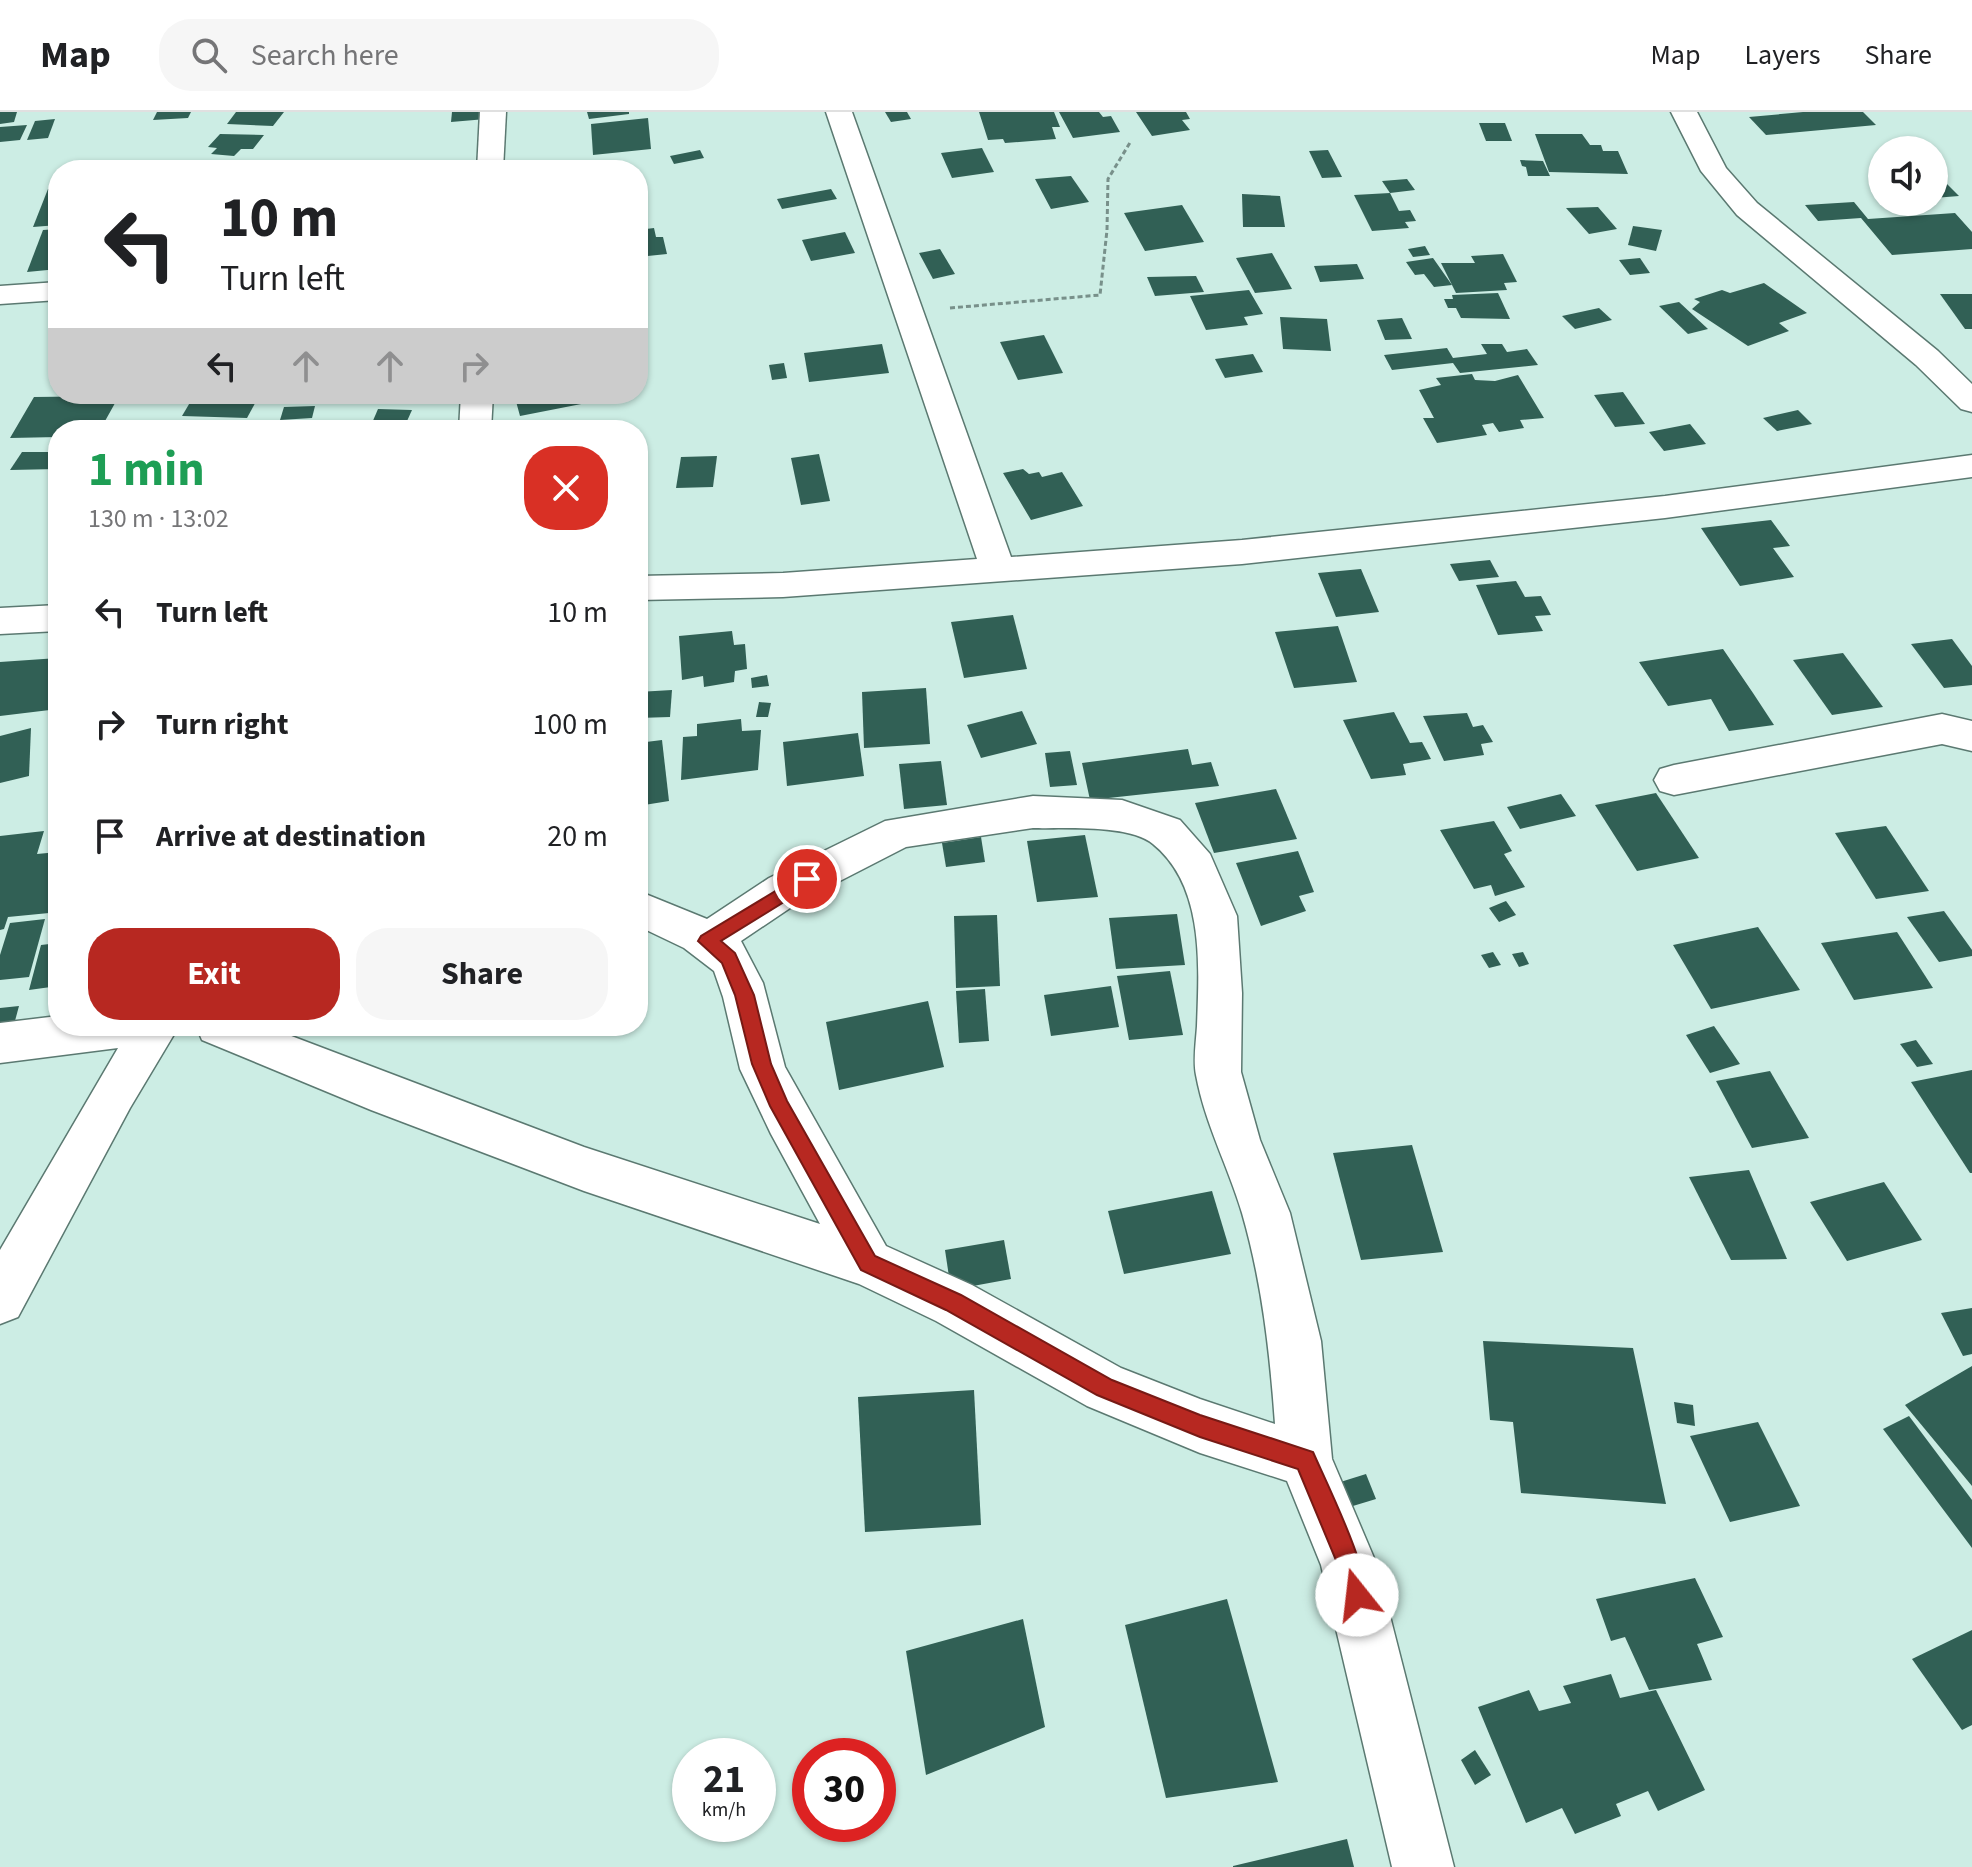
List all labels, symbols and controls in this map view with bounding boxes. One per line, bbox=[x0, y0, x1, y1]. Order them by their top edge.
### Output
search box bbox=[159, 19, 719, 91]
text: Map bbox=[40, 28, 111, 82]
icon: search bbox=[187, 33, 231, 77]
text: Search here bbox=[251, 34, 399, 77]
text: Map bbox=[1650, 35, 1700, 75]
text: Layers bbox=[1744, 35, 1820, 75]
text: Share bbox=[1864, 35, 1932, 75]
map controls bbox=[1868, 136, 1948, 216]
button: sound bbox=[1868, 136, 1948, 216]
text: 10 m bbox=[220, 179, 338, 258]
icon: left bbox=[88, 192, 192, 296]
text: Turn left bbox=[220, 253, 345, 304]
icon: left bbox=[200, 344, 244, 388]
icon: ahead bbox=[284, 344, 328, 388]
icon: ahead bbox=[368, 344, 412, 388]
icon: right bbox=[452, 344, 496, 388]
text: 1 min bbox=[88, 436, 205, 504]
button: close bbox=[524, 446, 608, 530]
text: 130 m · 13:02 bbox=[88, 500, 229, 537]
icon: left bbox=[88, 590, 132, 634]
text: Turn left bbox=[156, 591, 268, 634]
text: 10 m bbox=[547, 591, 608, 634]
icon: right bbox=[88, 702, 132, 746]
text: Turn right bbox=[156, 703, 288, 746]
text: 100 m bbox=[532, 703, 608, 746]
icon: arrive bbox=[88, 814, 132, 858]
text: Arrive at destination bbox=[156, 815, 426, 858]
text: 20 m bbox=[547, 815, 608, 858]
pin bbox=[773, 845, 841, 913]
icon: arrive bbox=[785, 857, 829, 901]
button: Exit bbox=[88, 928, 340, 1020]
button: Share bbox=[356, 928, 608, 1020]
position arrow bbox=[1315, 1553, 1399, 1637]
speed limit sign: 30 bbox=[792, 1738, 896, 1842]
text: 21 bbox=[703, 1751, 745, 1808]
text: km/h bbox=[702, 1796, 746, 1824]

